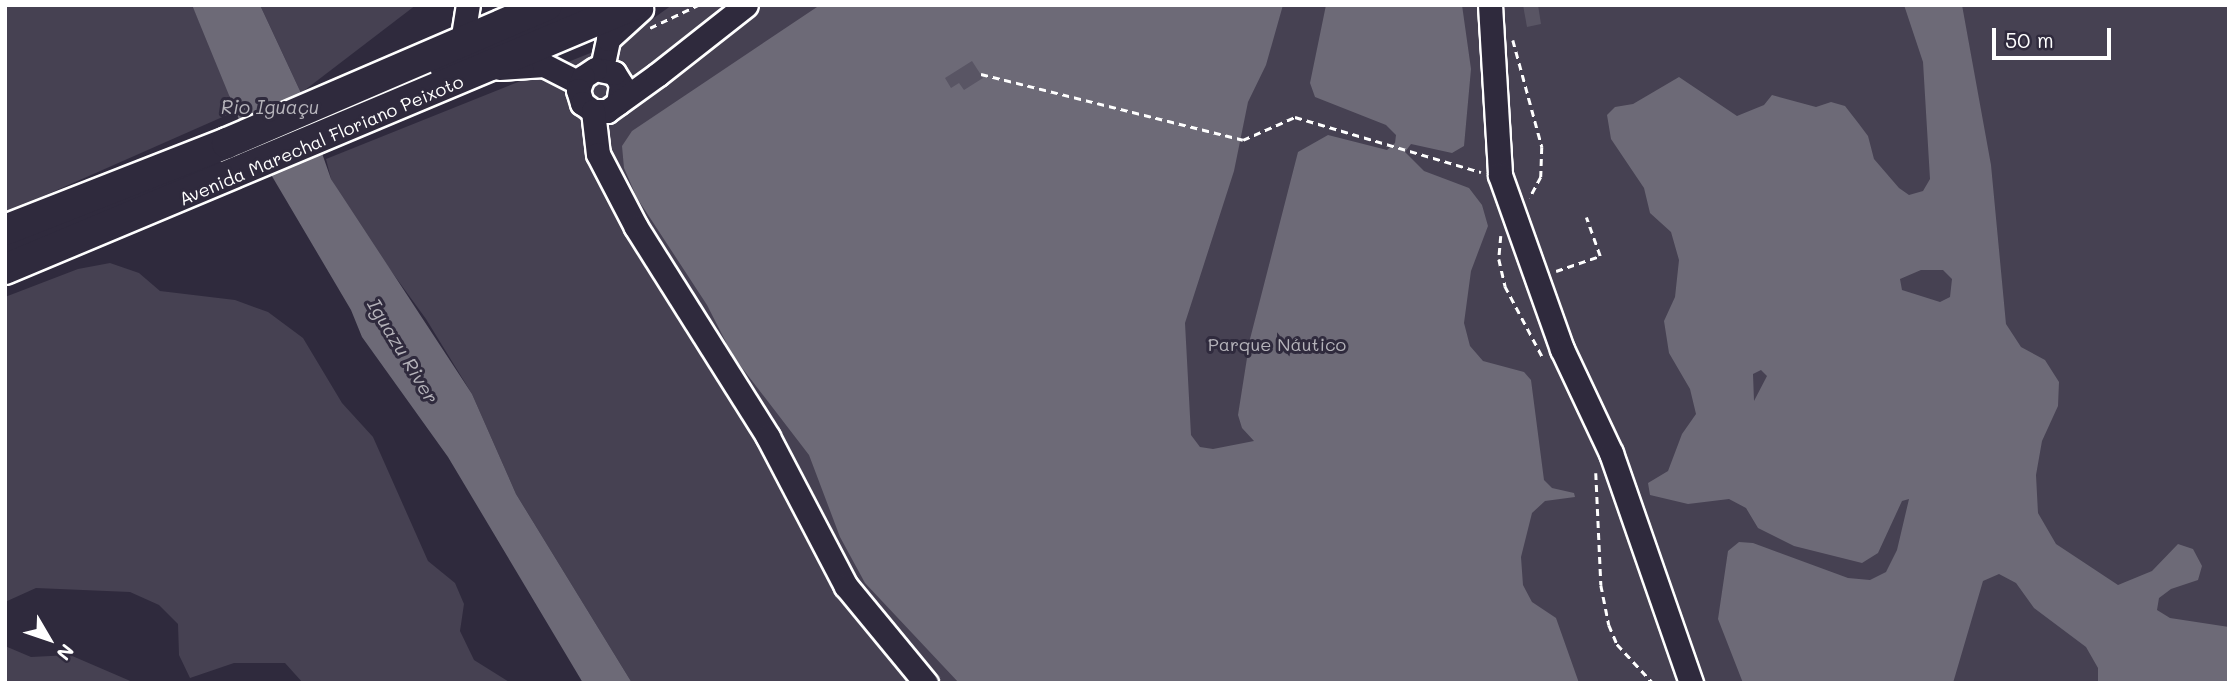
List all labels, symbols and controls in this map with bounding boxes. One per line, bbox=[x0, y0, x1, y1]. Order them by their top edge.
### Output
scale bar bbox=[1996, 14, 2115, 58]
text: 50 m bbox=[2005, 26, 2054, 53]
street label: Avenida Marechal Floriano Peixoto bbox=[176, 70, 466, 210]
water label: Rio Iguaçu bbox=[221, 96, 319, 118]
water label: Iguazu River bbox=[363, 295, 443, 407]
park label: Parque Náutico bbox=[1208, 333, 1346, 355]
north arrow bbox=[14, 604, 84, 674]
text: N bbox=[51, 639, 80, 666]

